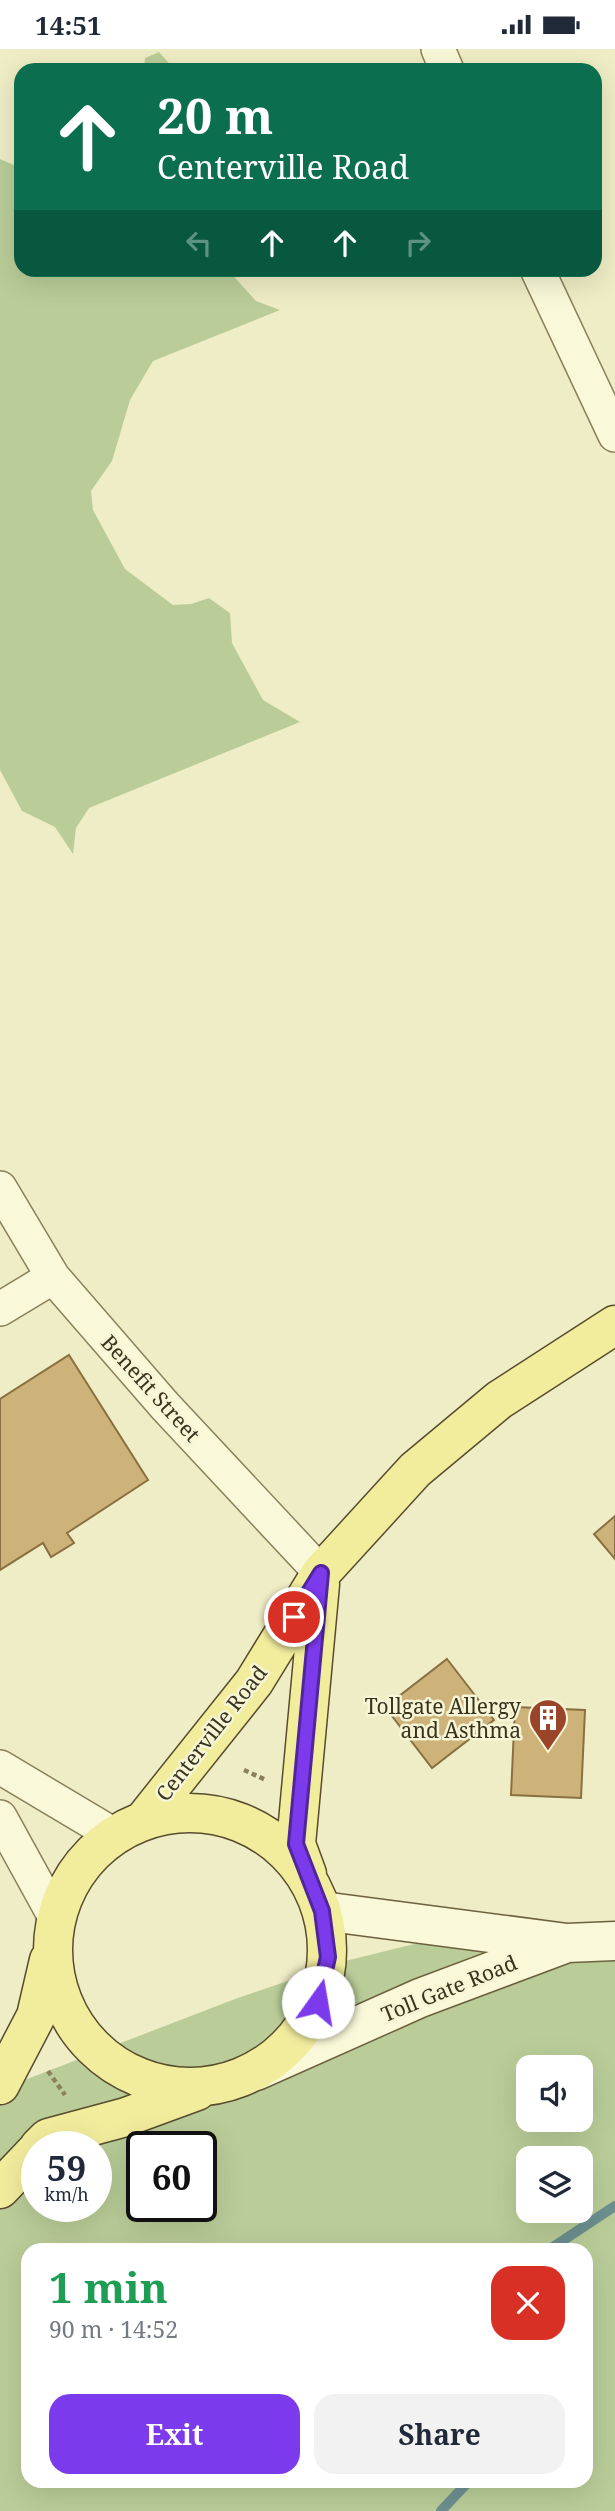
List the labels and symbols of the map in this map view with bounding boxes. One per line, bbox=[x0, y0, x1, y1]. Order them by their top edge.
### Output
street label: Benefit Street bbox=[95, 1328, 207, 1448]
pin bbox=[264, 1587, 324, 1647]
street label: Centerville Road bbox=[149, 1659, 273, 1807]
place label: Tollgate Allergy and Asthma bbox=[365, 1692, 521, 1744]
building icon: Tollgate Allergy and Asthma bbox=[527, 1697, 569, 1752]
street label: Toll Gate Road bbox=[377, 1948, 521, 2028]
position arrow bbox=[281, 1965, 355, 2039]
speed limit sign: 60 bbox=[126, 2131, 217, 2222]

